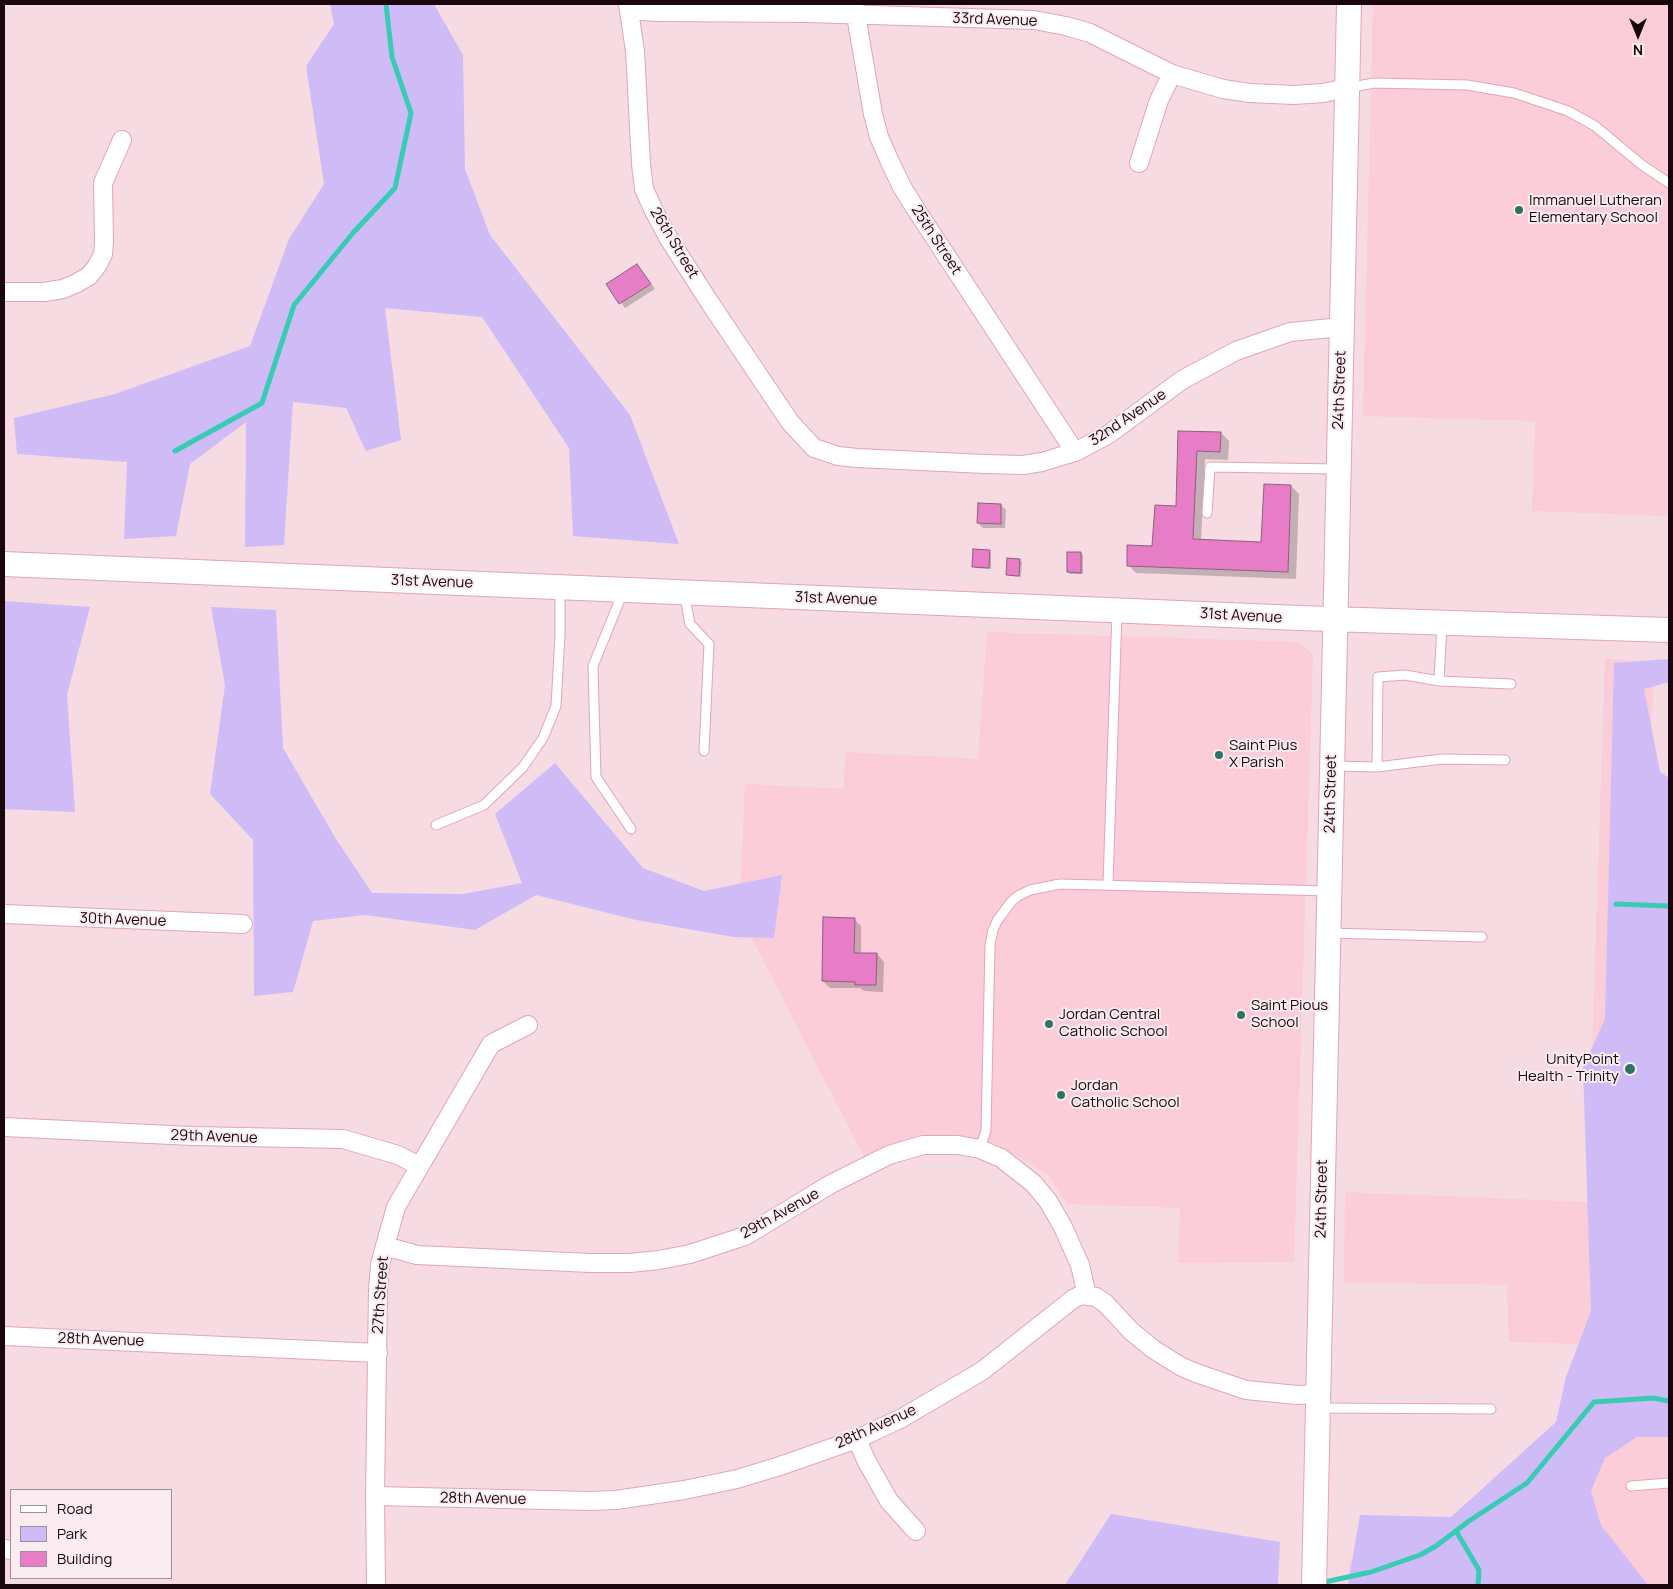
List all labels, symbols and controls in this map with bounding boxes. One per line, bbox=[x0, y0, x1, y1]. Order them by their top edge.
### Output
street label: 33rd Avenue bbox=[952, 10, 1038, 30]
north arrow bbox=[1613, 10, 1663, 60]
text: N bbox=[1633, 41, 1643, 60]
place label: Immanuel Lutheran Elementary School bbox=[1529, 192, 1662, 227]
street label: 25th Street bbox=[907, 202, 965, 278]
street label: 26th Street bbox=[646, 204, 702, 282]
marker: Immanuel Lutheran Elementary School bbox=[1513, 204, 1525, 216]
street label: 24th Street bbox=[1330, 350, 1350, 430]
street label: 32nd Avenue bbox=[1086, 386, 1170, 450]
street label: 31st Avenue bbox=[391, 572, 473, 592]
street label: 31st Avenue bbox=[795, 589, 877, 609]
street label: 31st Avenue bbox=[1199, 605, 1283, 627]
place label: Saint Pius X Parish bbox=[1229, 737, 1297, 772]
marker: Saint Pius X Parish bbox=[1213, 749, 1225, 761]
street label: 24th Street bbox=[1321, 754, 1341, 834]
street label: 30th Avenue bbox=[79, 909, 167, 931]
place label: Saint Pious School bbox=[1251, 997, 1328, 1032]
place label: Jordan Central Catholic School bbox=[1059, 1006, 1168, 1041]
marker: Saint Pious School bbox=[1235, 1009, 1247, 1021]
marker: Jordan Central Catholic School bbox=[1043, 1018, 1055, 1030]
place label: UnityPoint Health - Trinity bbox=[1518, 1051, 1619, 1086]
marker: UnityPoint Health - Trinity bbox=[1623, 1062, 1637, 1076]
place label: Jordan Catholic School bbox=[1071, 1077, 1180, 1112]
marker: Jordan Catholic School bbox=[1055, 1089, 1067, 1101]
street label: 29th Avenue bbox=[170, 1126, 258, 1148]
street label: 24th Street bbox=[1312, 1159, 1332, 1239]
street label: 29th Avenue bbox=[738, 1185, 822, 1243]
street label: 27th Street bbox=[369, 1255, 393, 1335]
street label: 28th Avenue bbox=[57, 1329, 145, 1351]
street label: 28th Avenue bbox=[833, 1401, 919, 1453]
legend bbox=[10, 1489, 172, 1579]
street label: 28th Avenue bbox=[440, 1489, 526, 1509]
text: Road bbox=[57, 1498, 93, 1519]
text: Park bbox=[57, 1523, 87, 1544]
text: Building bbox=[57, 1548, 112, 1569]

